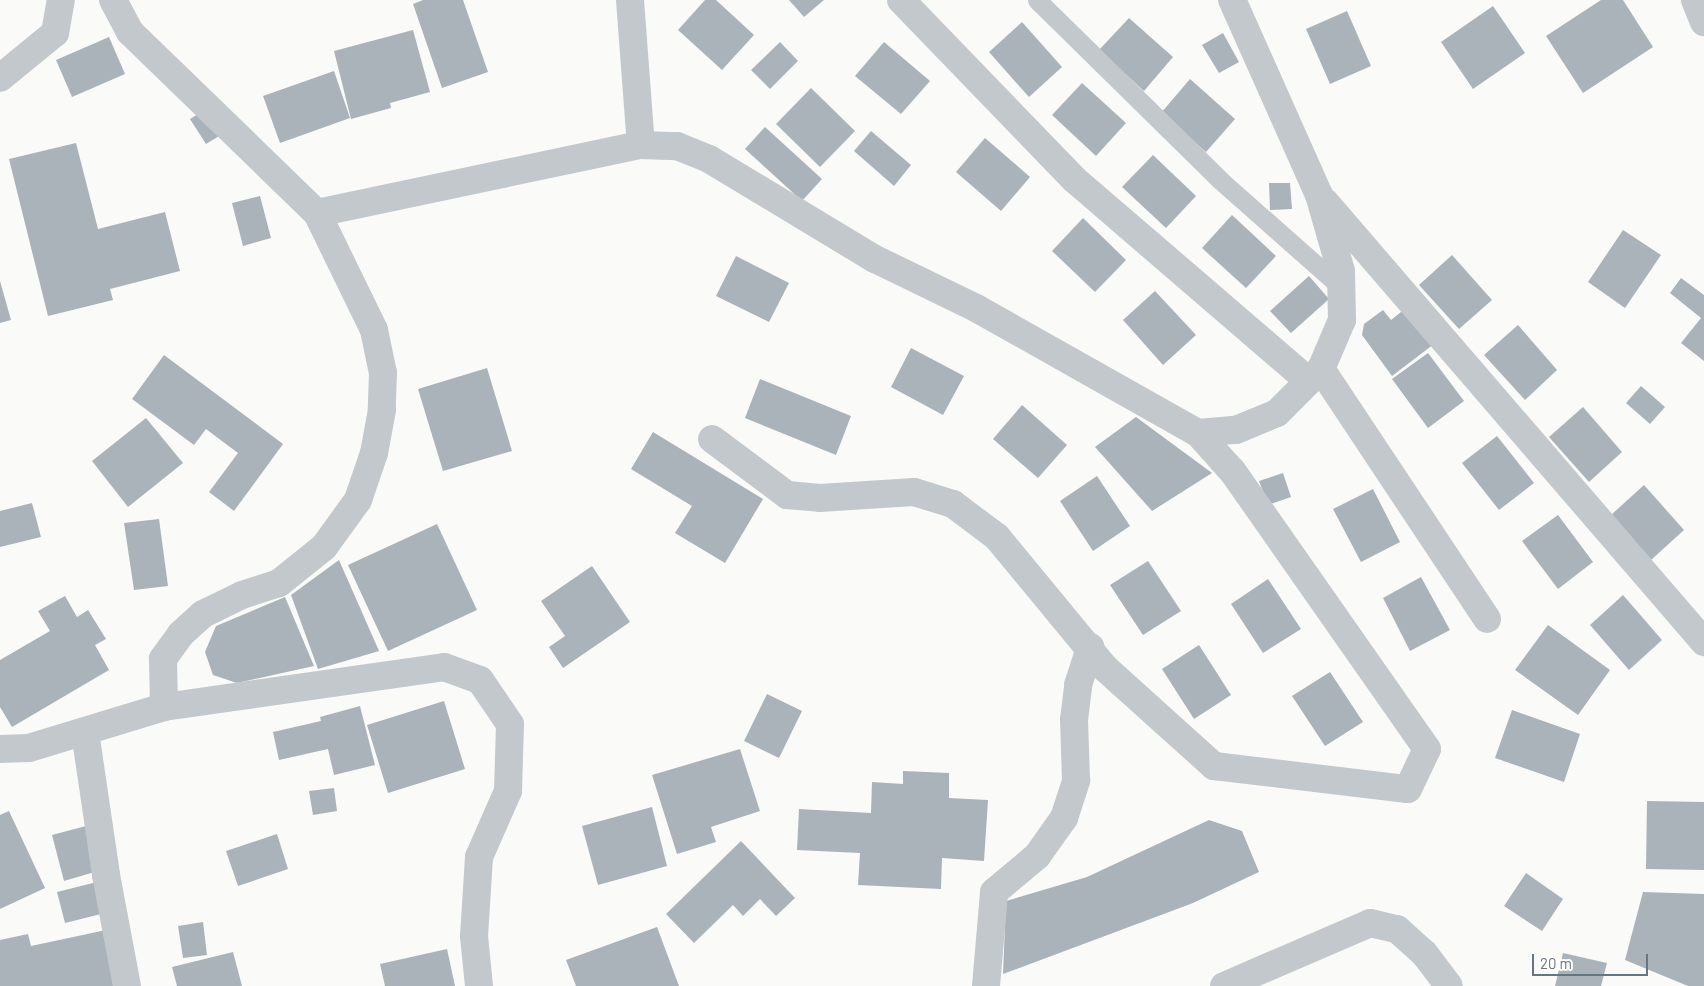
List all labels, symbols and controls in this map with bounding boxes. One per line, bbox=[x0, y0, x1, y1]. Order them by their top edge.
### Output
scale bar bbox=[1534, 944, 1650, 976]
text: 20 m bbox=[1540, 954, 1572, 972]

